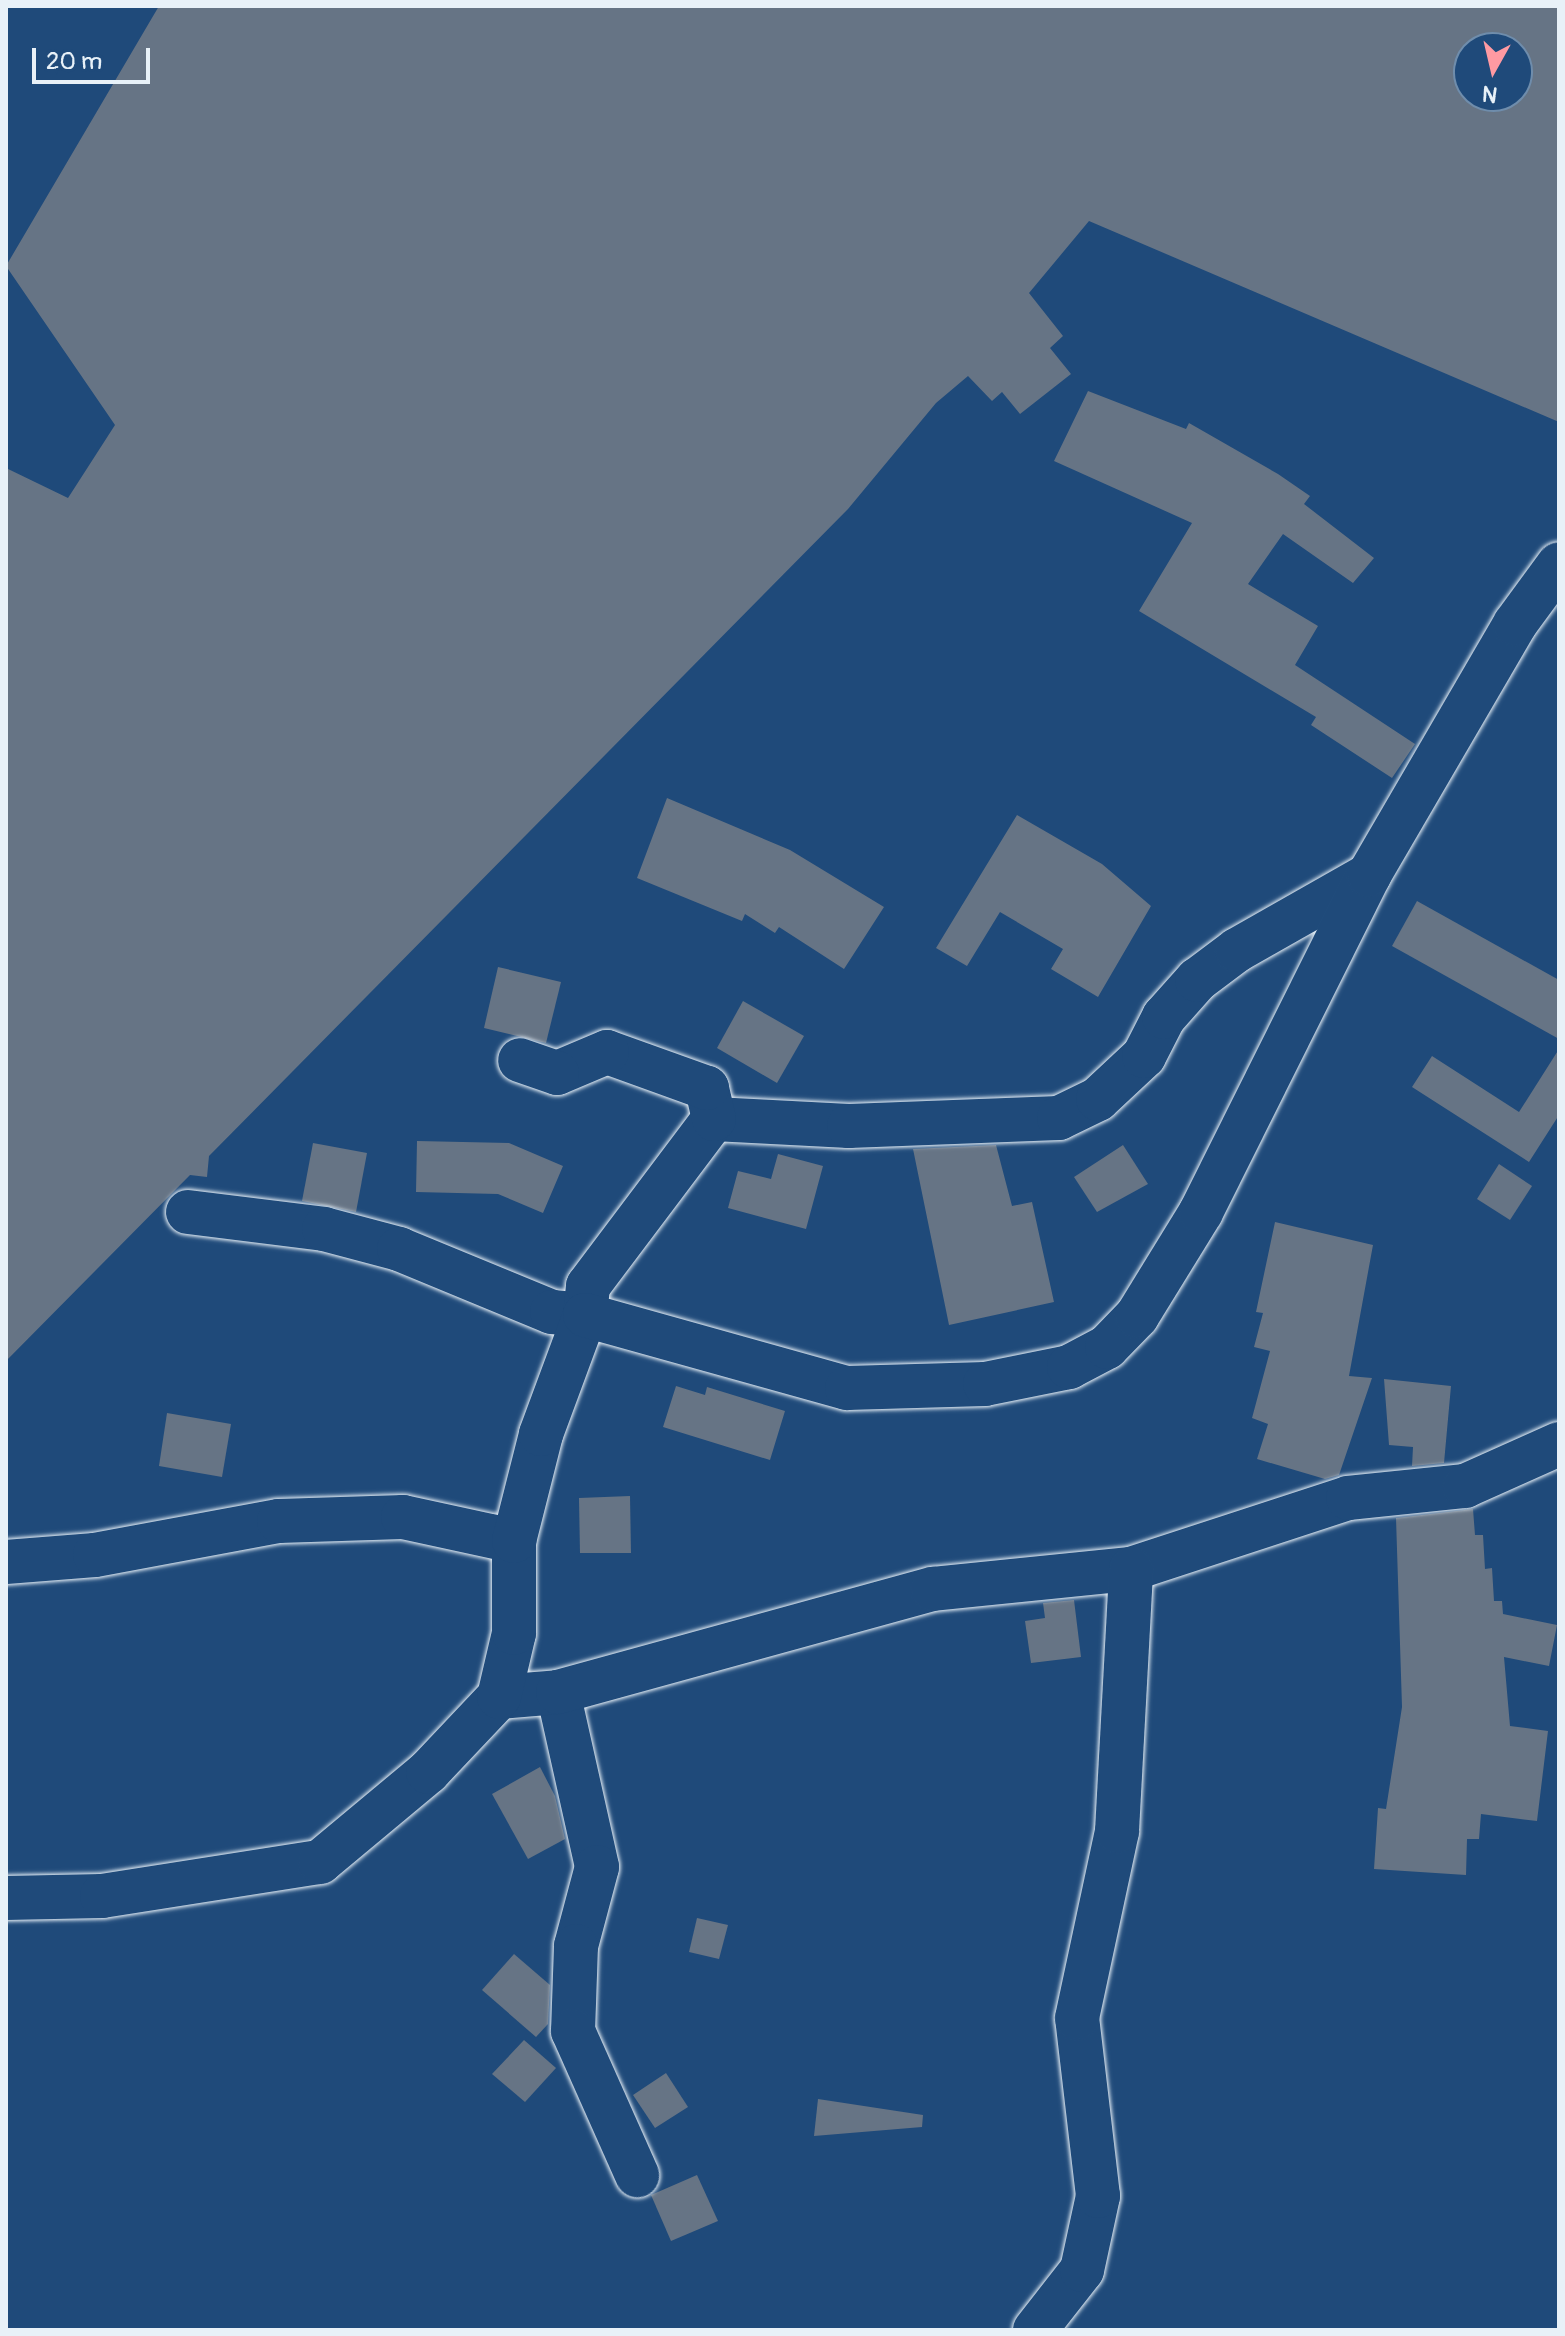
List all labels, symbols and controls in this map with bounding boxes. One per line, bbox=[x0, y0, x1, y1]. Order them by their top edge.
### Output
scale bar bbox=[36, 32, 154, 82]
north arrow bbox=[1453, 32, 1533, 112]
text: 20 m bbox=[46, 47, 102, 76]
text: N bbox=[1481, 79, 1499, 109]

